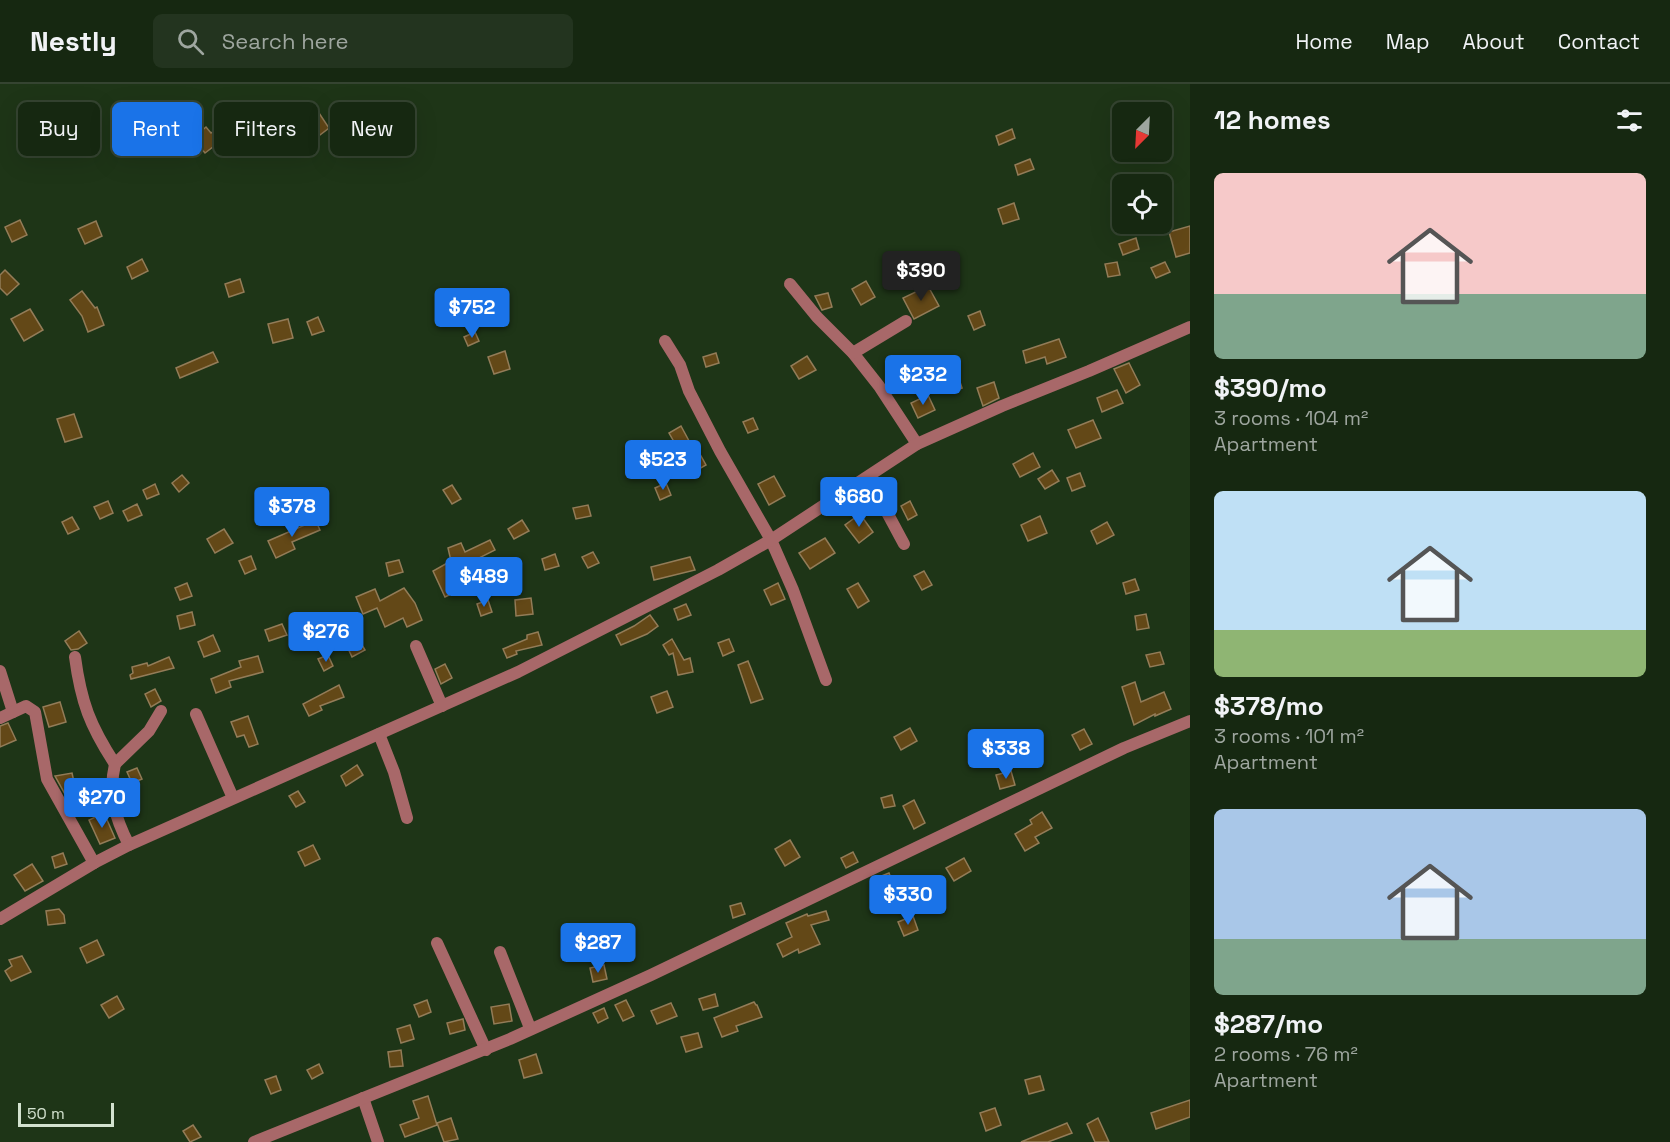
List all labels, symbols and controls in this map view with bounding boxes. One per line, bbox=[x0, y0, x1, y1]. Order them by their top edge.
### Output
search box bbox=[153, 14, 573, 68]
text: Nestly bbox=[30, 23, 117, 59]
icon: search bbox=[174, 25, 207, 58]
text: Search here bbox=[222, 27, 349, 55]
text: Home bbox=[1295, 28, 1353, 55]
text: Map bbox=[1386, 28, 1430, 55]
text: About bbox=[1463, 28, 1525, 55]
text: Contact bbox=[1558, 28, 1640, 55]
chip: Buy bbox=[18, 102, 100, 156]
chip: Rent bbox=[112, 102, 202, 156]
chip: Filters bbox=[214, 102, 318, 156]
chip: New bbox=[330, 102, 415, 156]
north arrow bbox=[1112, 102, 1172, 162]
map controls bbox=[1112, 102, 1172, 234]
text: 12 homes bbox=[1214, 103, 1331, 137]
icon: filters bbox=[1613, 104, 1646, 137]
button: locate bbox=[1112, 174, 1172, 234]
icon: home bbox=[1376, 212, 1484, 320]
pin: $390 bbox=[885, 251, 957, 302]
text: $390 bbox=[896, 257, 946, 283]
pin: $752 bbox=[436, 288, 508, 339]
text: $752 bbox=[449, 294, 495, 320]
pin: $232 bbox=[887, 355, 959, 406]
text: $232 bbox=[899, 361, 947, 387]
text: $390/mo bbox=[1214, 371, 1327, 405]
text: 3 rooms · 104 m² bbox=[1214, 405, 1368, 431]
text: Apartment bbox=[1214, 431, 1318, 457]
pin: $523 bbox=[627, 440, 699, 491]
text: $523 bbox=[639, 446, 687, 472]
pin: $680 bbox=[823, 477, 895, 528]
text: $680 bbox=[834, 483, 884, 509]
pin: $378 bbox=[256, 487, 328, 538]
text: $378 bbox=[268, 493, 316, 519]
icon: home bbox=[1376, 530, 1484, 638]
pin: $489 bbox=[448, 557, 520, 608]
text: $489 bbox=[459, 563, 509, 589]
pin: $276 bbox=[290, 612, 362, 663]
text: $276 bbox=[302, 618, 350, 644]
text: $378/mo bbox=[1214, 689, 1324, 723]
text: 3 rooms · 101 m² bbox=[1214, 723, 1364, 749]
pin: $338 bbox=[970, 729, 1042, 780]
text: $338 bbox=[982, 735, 1030, 761]
text: Apartment bbox=[1214, 749, 1318, 775]
pin: $270 bbox=[66, 778, 138, 829]
text: $270 bbox=[78, 784, 126, 810]
icon: home bbox=[1376, 848, 1484, 956]
pin: $330 bbox=[872, 875, 944, 926]
text: $330 bbox=[883, 881, 933, 907]
pin: $287 bbox=[562, 923, 634, 974]
text: $287 bbox=[575, 929, 621, 955]
text: $287/mo bbox=[1214, 1007, 1323, 1041]
text: 2 rooms · 76 m² bbox=[1214, 1041, 1358, 1067]
text: Apartment bbox=[1214, 1067, 1318, 1093]
scale bar bbox=[18, 1100, 114, 1128]
text: 50 m bbox=[27, 1103, 65, 1124]

